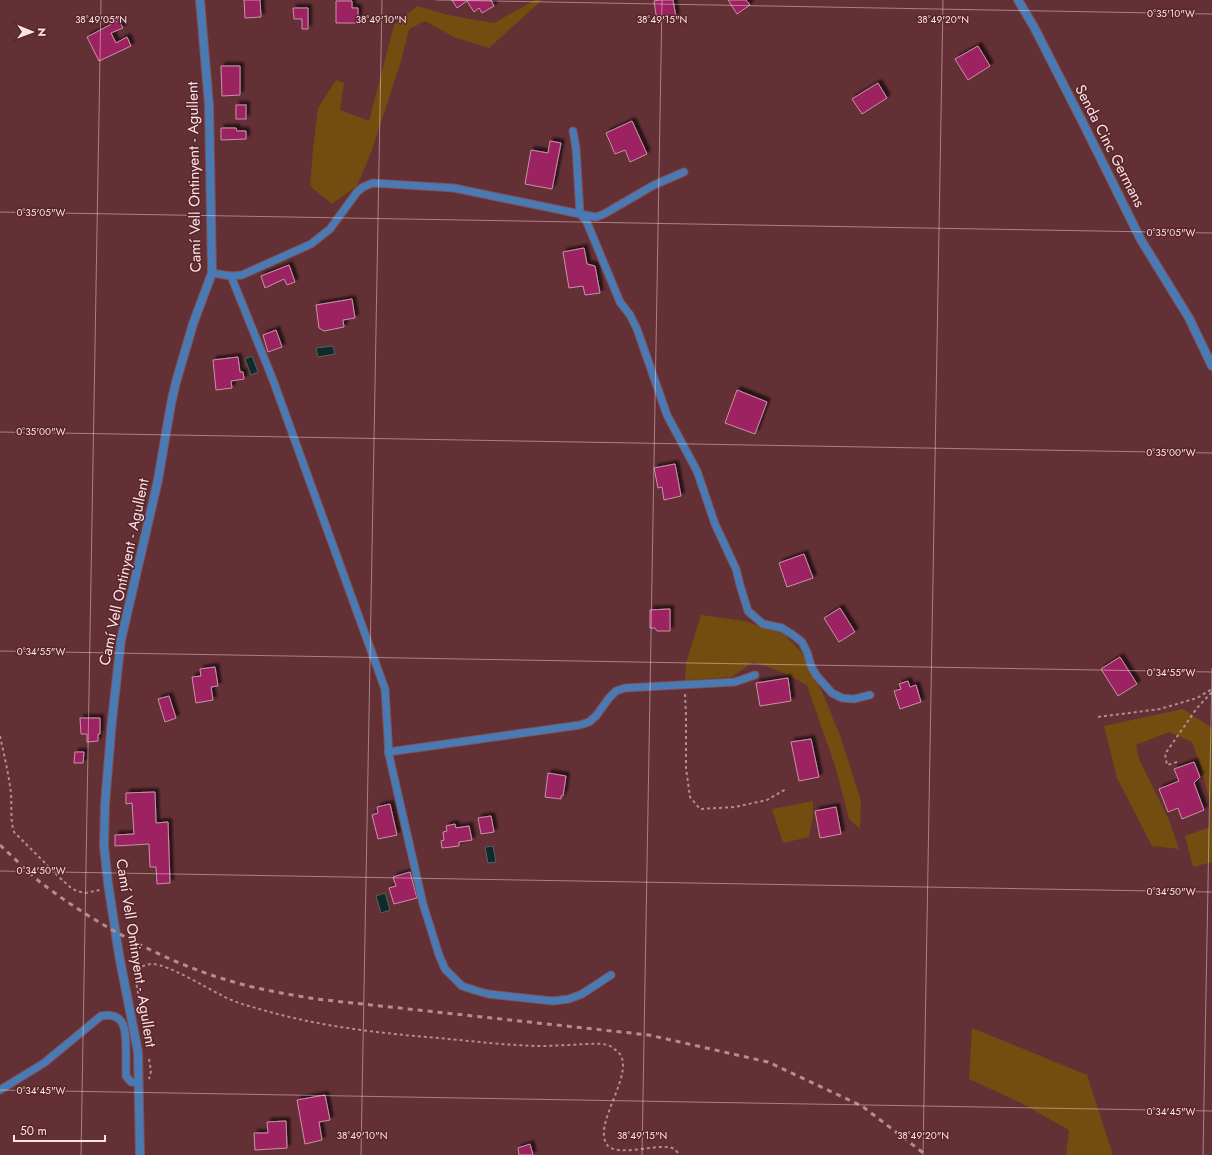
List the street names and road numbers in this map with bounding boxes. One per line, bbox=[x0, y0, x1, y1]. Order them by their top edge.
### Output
street label: Camí Vell Ontinyent - Agullent bbox=[181, 81, 207, 272]
street label: Senda Cinc Germans bbox=[1070, 81, 1150, 211]
street label: Camí Vell Ontinyent - Agullent bbox=[93, 476, 155, 668]
street label: Camí Vell Ontinyent - Agullent bbox=[110, 857, 162, 1049]

